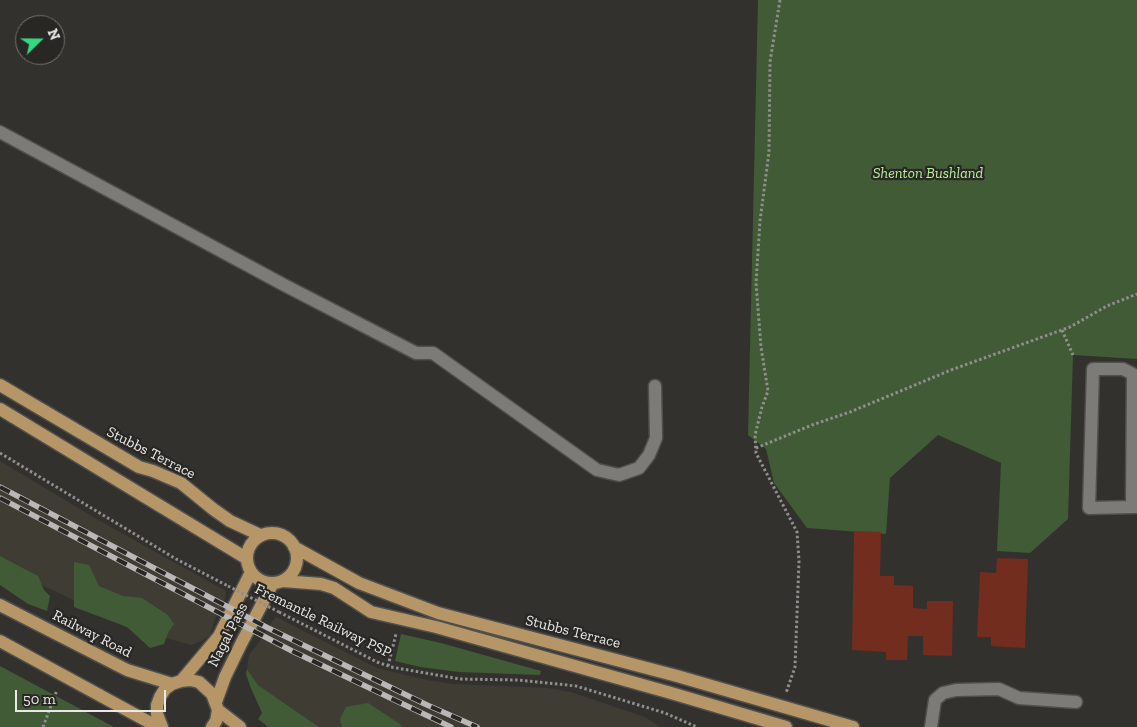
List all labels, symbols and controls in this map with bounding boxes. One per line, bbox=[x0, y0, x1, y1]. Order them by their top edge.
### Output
north arrow bbox=[15, 15, 65, 65]
text: N bbox=[44, 26, 63, 43]
park label: Shenton Bushland bbox=[873, 165, 983, 183]
street label: Stubbs Terrace bbox=[104, 423, 198, 483]
street label: Fremantle Railway PSP bbox=[252, 580, 394, 662]
street label: Nagal Pass bbox=[204, 600, 252, 670]
street label: Railway Road bbox=[49, 606, 135, 662]
street label: Stubbs Terrace bbox=[524, 612, 622, 652]
scale bar bbox=[18, 680, 169, 712]
text: 50 m bbox=[23, 690, 56, 708]

